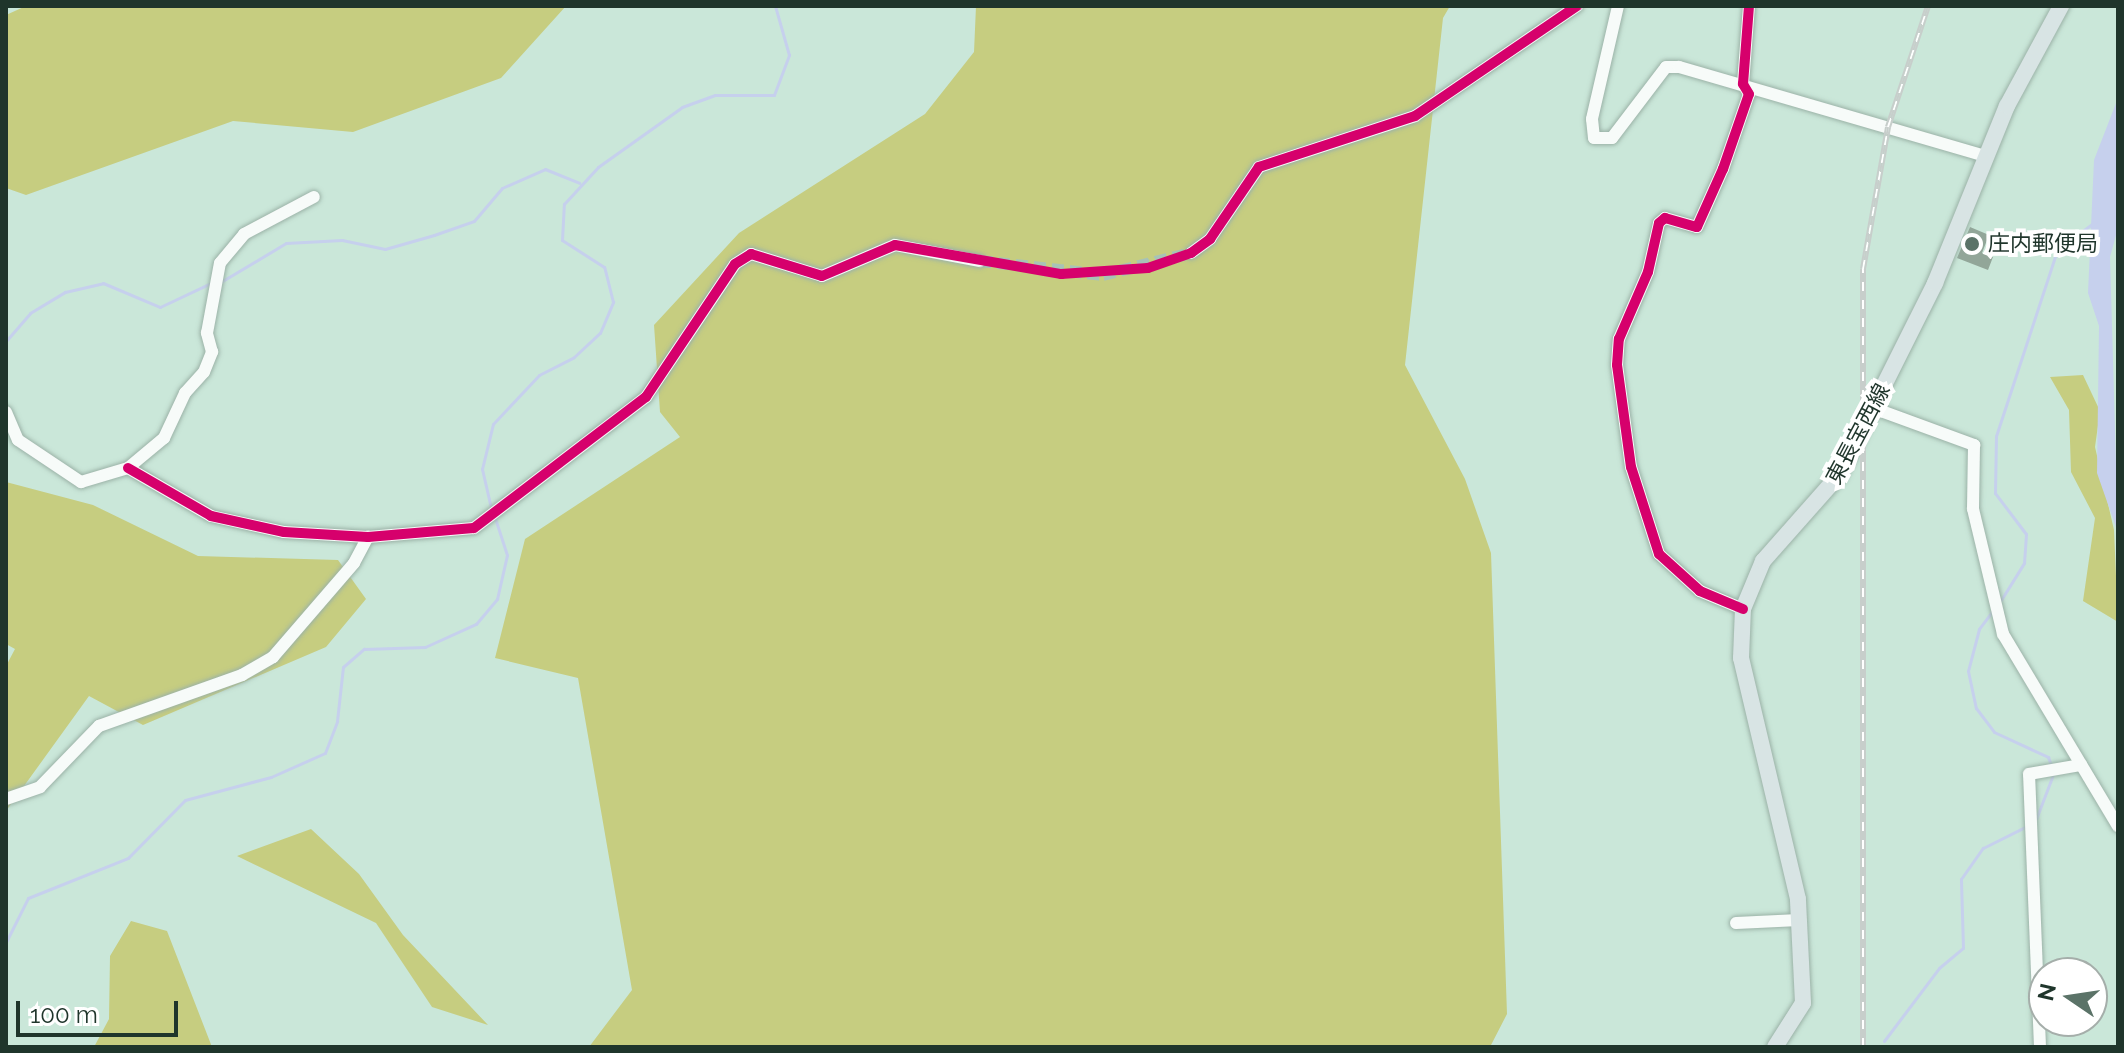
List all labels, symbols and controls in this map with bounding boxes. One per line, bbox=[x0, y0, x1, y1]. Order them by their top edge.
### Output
place label: 庄内郵便局 bbox=[1988, 231, 2098, 257]
marker: 庄内郵便局 bbox=[1963, 235, 1981, 253]
street label: 東長宝西線 bbox=[1821, 379, 1895, 489]
north arrow bbox=[2028, 957, 2108, 1037]
text: N bbox=[2032, 981, 2061, 1003]
scale bar bbox=[20, 985, 182, 1035]
text: 100 m bbox=[30, 1000, 98, 1029]

